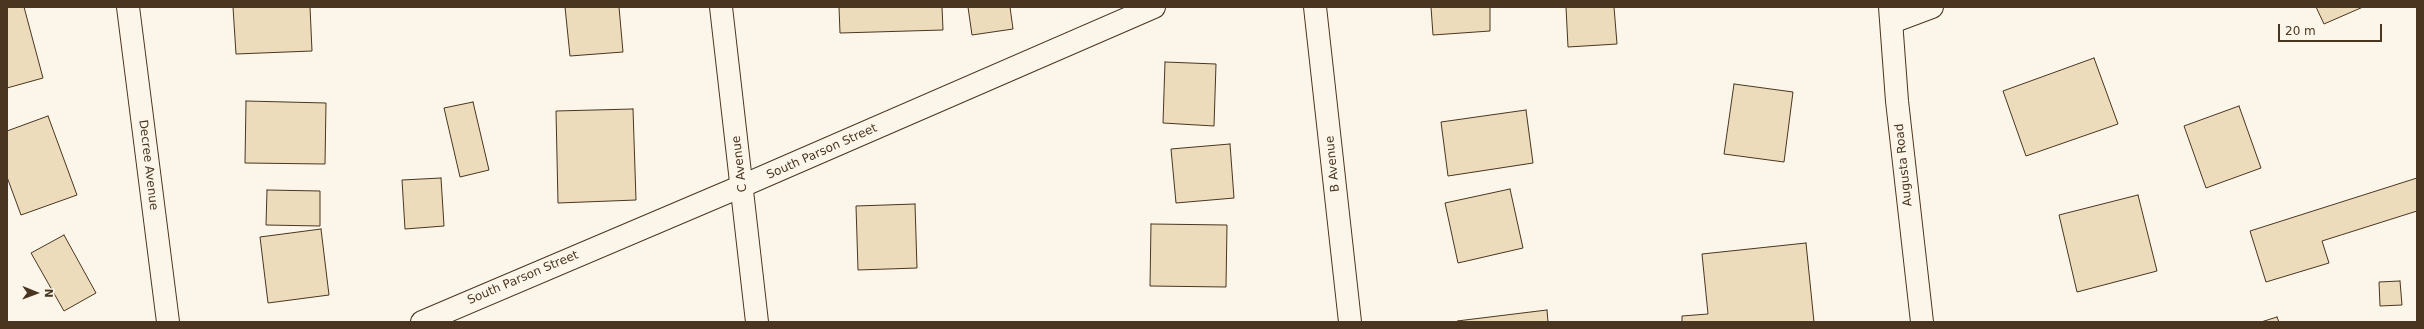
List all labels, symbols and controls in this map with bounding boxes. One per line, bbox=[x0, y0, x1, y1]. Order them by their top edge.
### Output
scale bar bbox=[2280, 16, 2384, 42]
text: 20 m bbox=[2285, 24, 2316, 38]
street label: Decree Avenue bbox=[135, 119, 161, 211]
street label: South Parson Street bbox=[765, 121, 879, 183]
street label: Augusta Road bbox=[1892, 123, 1916, 207]
street label: C Avenue bbox=[729, 135, 751, 193]
street label: B Avenue bbox=[1323, 135, 1343, 193]
street label: South Parson Street bbox=[465, 248, 581, 308]
north arrow bbox=[16, 273, 56, 313]
text: N bbox=[42, 288, 55, 298]

